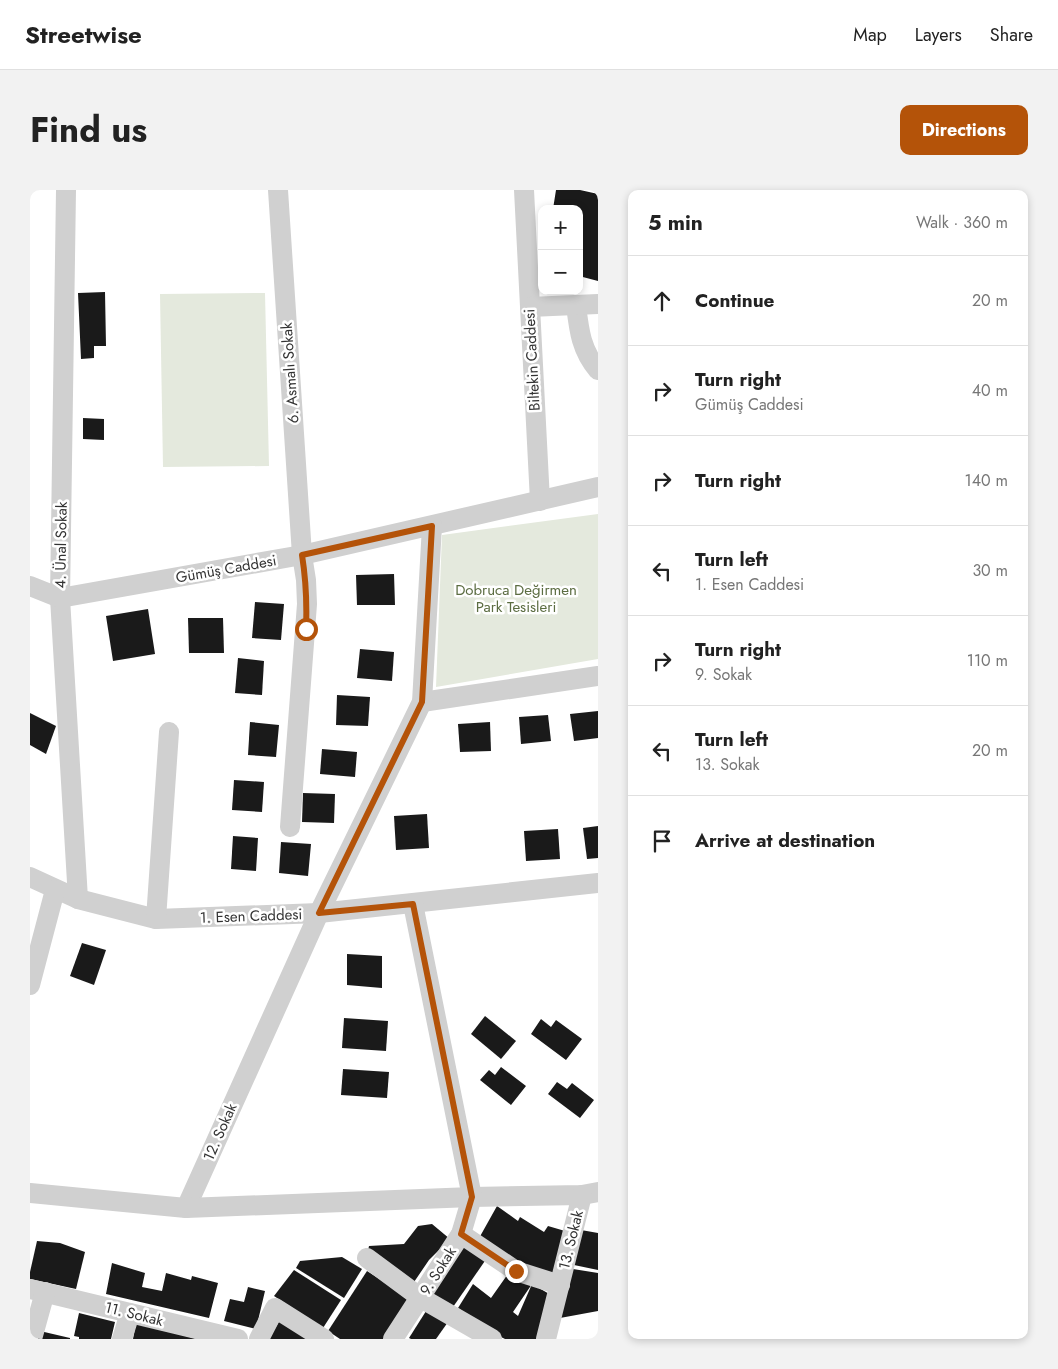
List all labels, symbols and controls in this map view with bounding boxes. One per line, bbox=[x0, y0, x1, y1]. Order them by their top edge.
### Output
text: Streetwise bbox=[25, 17, 142, 52]
text: Map bbox=[853, 22, 887, 48]
text: Layers bbox=[915, 22, 962, 48]
text: Share bbox=[990, 22, 1033, 48]
text: Find us bbox=[30, 105, 147, 155]
button: Directions bbox=[900, 105, 1028, 155]
map controls bbox=[538, 205, 583, 295]
button: + bbox=[538, 205, 583, 250]
text: 5 min bbox=[648, 208, 703, 238]
text: Walk · 360 m bbox=[916, 211, 1008, 234]
button: − bbox=[538, 250, 583, 295]
icon: ahead bbox=[648, 287, 676, 315]
text: Continue bbox=[695, 287, 774, 314]
text: 20 m bbox=[972, 289, 1008, 312]
street label: Biltekin Caddesi bbox=[518, 308, 546, 412]
street label: 6. Asmalı Sokak bbox=[275, 321, 305, 424]
text: Turn right bbox=[695, 366, 781, 393]
icon: right bbox=[648, 377, 676, 405]
text: 40 m bbox=[972, 379, 1008, 402]
text: Gümüş Caddesi bbox=[695, 393, 804, 416]
icon: right bbox=[648, 467, 676, 495]
text: Turn right bbox=[695, 467, 781, 494]
text: 140 m bbox=[965, 469, 1008, 492]
street label: 4. Ünal Sokak bbox=[49, 501, 73, 589]
text: Turn left bbox=[695, 546, 768, 573]
street label: Gümüş Caddesi bbox=[174, 549, 278, 589]
icon: left bbox=[648, 557, 676, 585]
text: 30 m bbox=[972, 559, 1008, 582]
text: 1. Esen Caddesi bbox=[695, 573, 804, 596]
park label: Dobruca Değirmen Park Tesisleri bbox=[455, 579, 577, 618]
route start bbox=[295, 618, 318, 641]
text: Turn right bbox=[695, 636, 781, 663]
icon: right bbox=[648, 647, 676, 675]
text: 110 m bbox=[967, 649, 1008, 672]
text: 9. Sokak bbox=[695, 663, 752, 686]
text: Turn left bbox=[695, 726, 768, 753]
icon: left bbox=[648, 737, 676, 765]
text: 20 m bbox=[972, 739, 1008, 762]
text: 13. Sokak bbox=[695, 753, 760, 776]
icon: arrive bbox=[648, 827, 676, 855]
text: Arrive at destination bbox=[695, 827, 875, 854]
street label: 1. Esen Caddesi bbox=[199, 903, 303, 929]
street label: 12. Sokak bbox=[198, 1099, 243, 1164]
street label: 13. Sokak bbox=[553, 1208, 589, 1272]
street label: 9. Sokak bbox=[415, 1242, 462, 1299]
route end bbox=[505, 1260, 528, 1283]
street label: 11. Sokak bbox=[103, 1296, 166, 1332]

